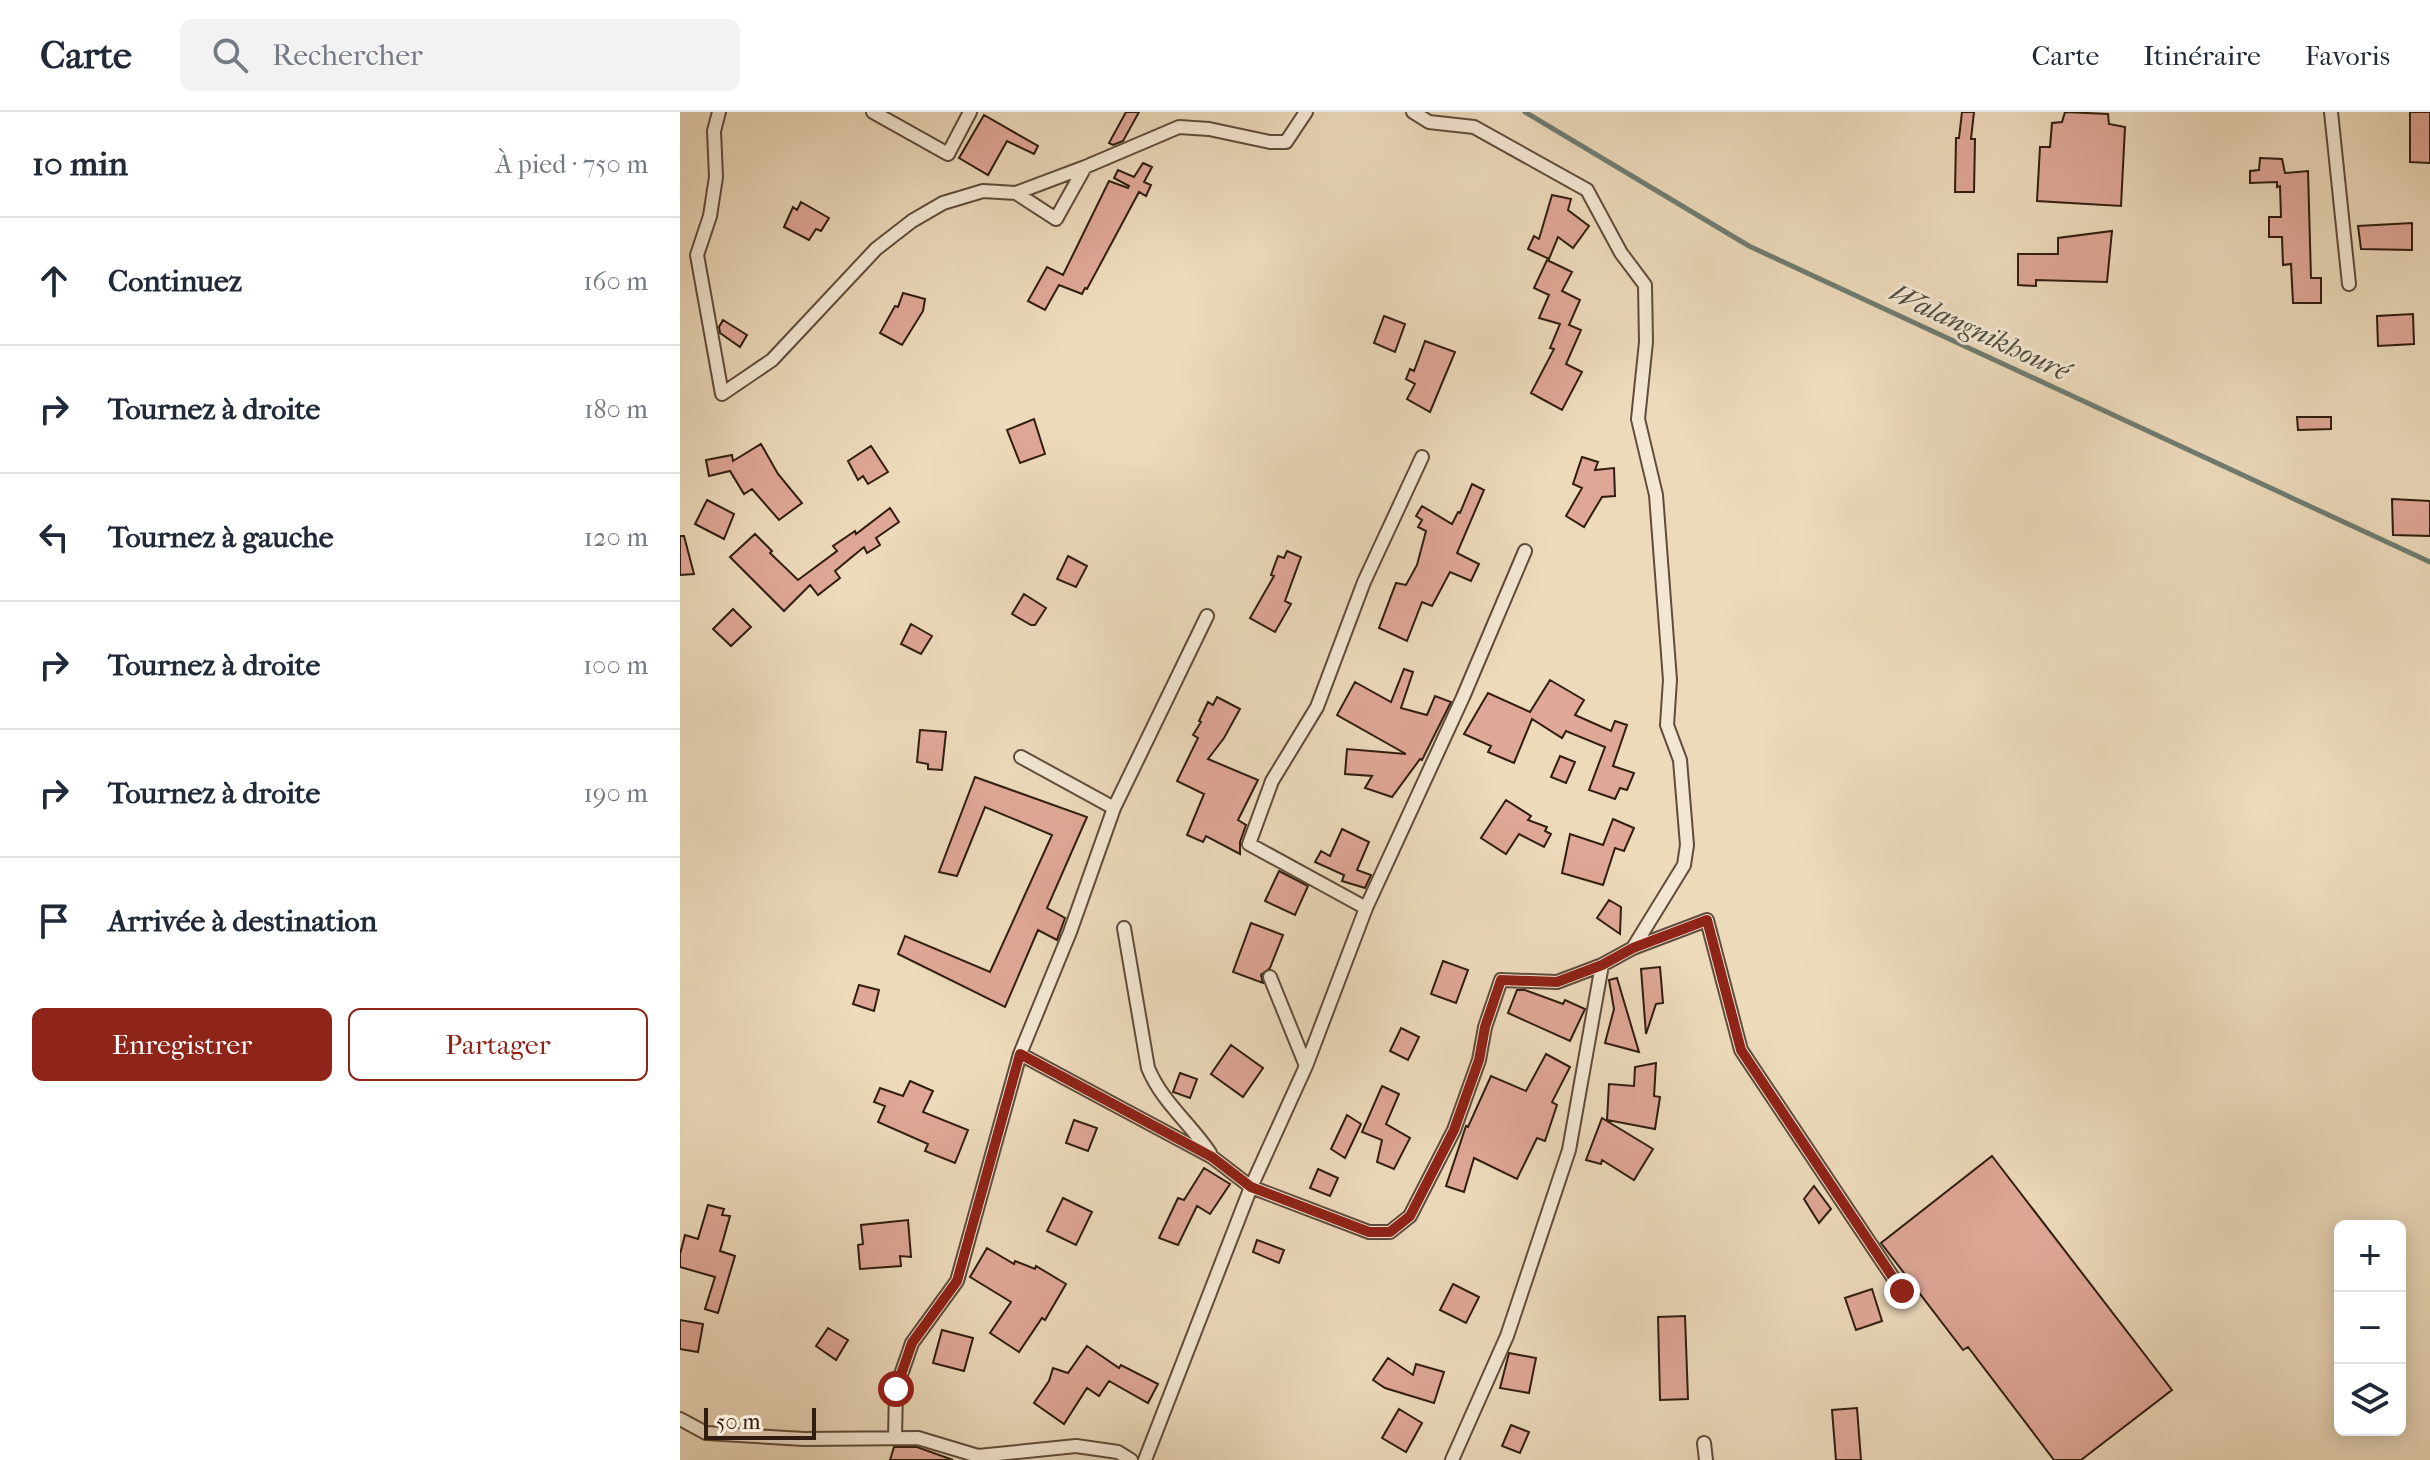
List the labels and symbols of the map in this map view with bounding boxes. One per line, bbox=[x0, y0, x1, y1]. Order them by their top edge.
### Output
water label: Walangnikhouré bbox=[1885, 275, 2078, 389]
route end bbox=[1884, 1273, 1920, 1309]
route start bbox=[878, 1371, 914, 1407]
scale bar bbox=[704, 1404, 816, 1440]

